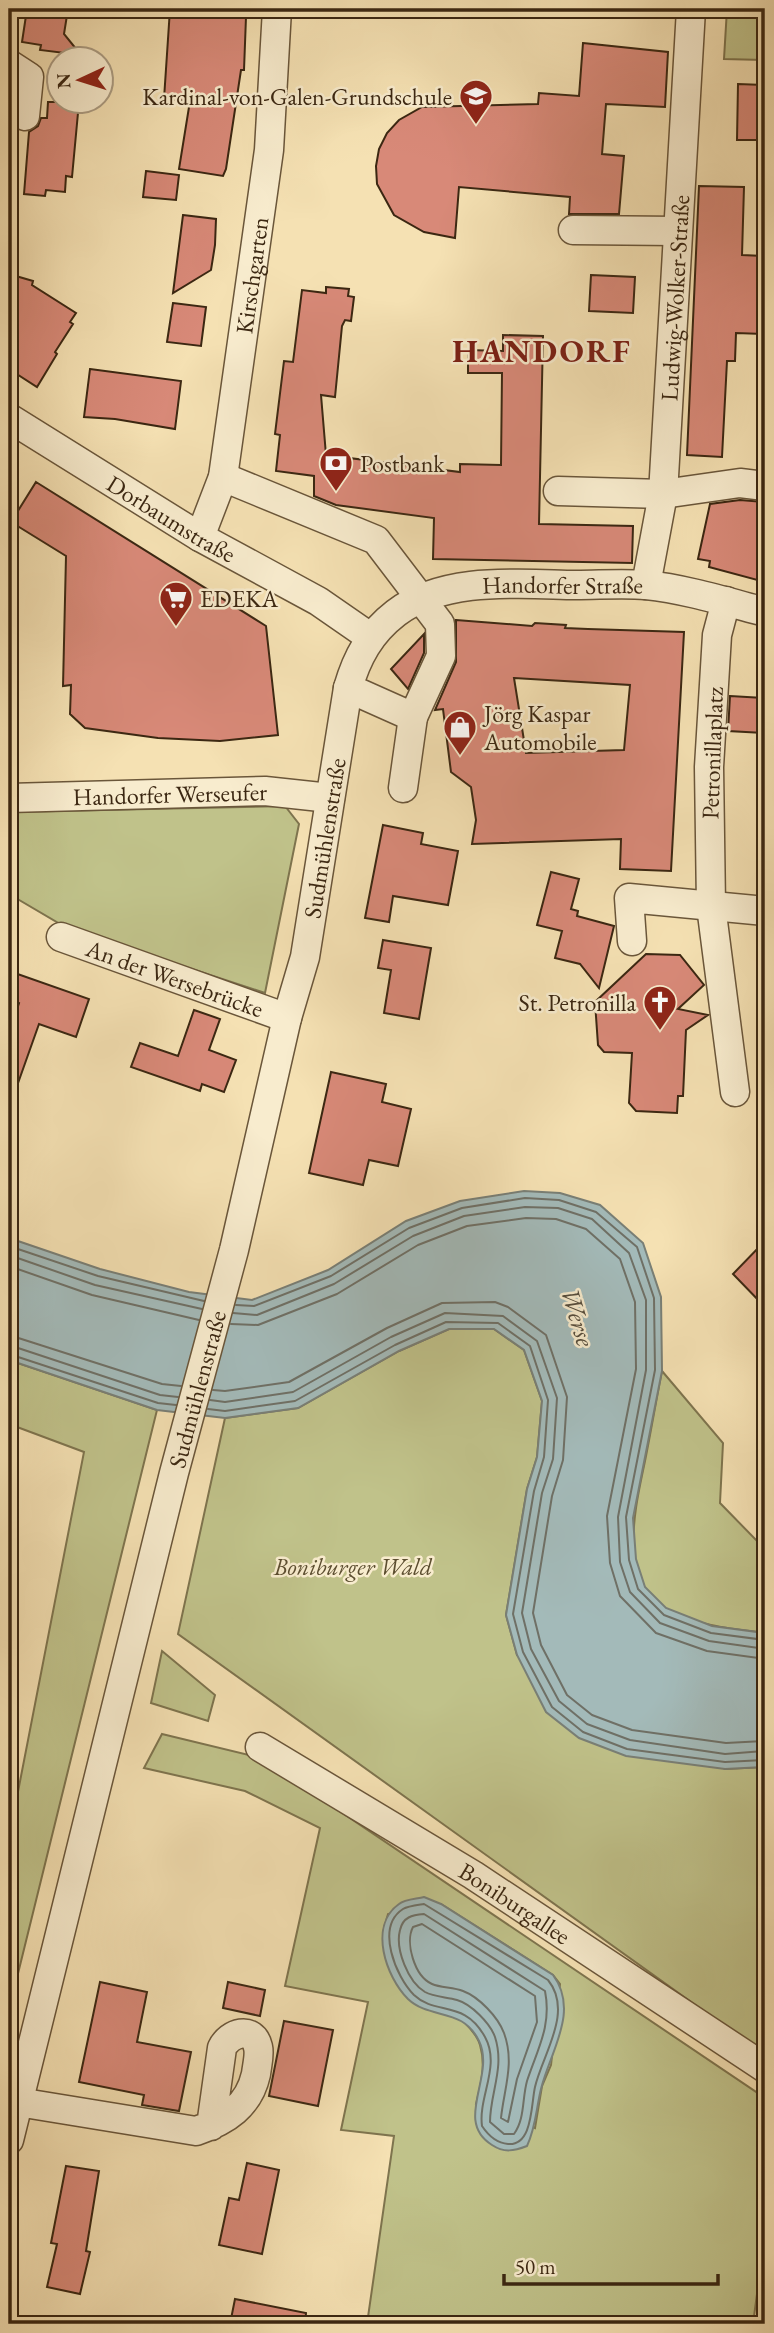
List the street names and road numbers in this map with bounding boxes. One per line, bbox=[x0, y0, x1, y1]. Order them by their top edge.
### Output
street label: Ludwig-Wolker-Straße bbox=[653, 194, 696, 402]
street label: Kirschgarten bbox=[228, 214, 275, 336]
street label: Dorbaumstraße bbox=[101, 467, 241, 569]
street label: Handorfer Straße bbox=[481, 568, 644, 601]
street label: Petronillaplatz bbox=[694, 686, 730, 820]
street label: Sudmühlenstraße bbox=[296, 756, 352, 921]
street label: Handorfer Werseufer bbox=[72, 775, 267, 812]
street label: An der Wersebrücke bbox=[81, 932, 268, 1024]
street label: Sudmühlenstraße bbox=[161, 1307, 233, 1471]
street label: Boniburgallee bbox=[454, 1855, 577, 1951]

